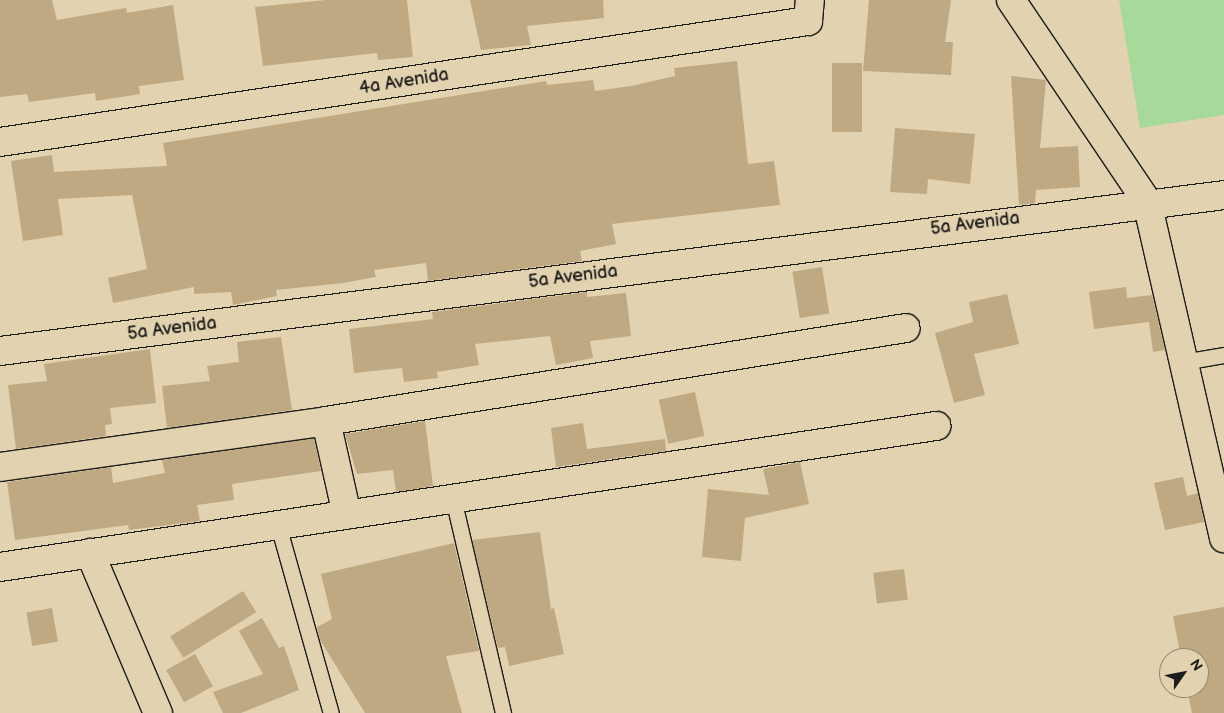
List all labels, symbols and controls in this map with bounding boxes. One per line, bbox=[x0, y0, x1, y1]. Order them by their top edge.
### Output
street label: 4a Avenida bbox=[358, 64, 450, 100]
street label: 5a Avenida bbox=[929, 208, 1021, 240]
street label: 5a Avenida bbox=[527, 261, 619, 293]
street label: 5a Avenida bbox=[126, 313, 218, 345]
north arrow bbox=[1159, 648, 1209, 698]
text: N bbox=[1186, 656, 1206, 674]

